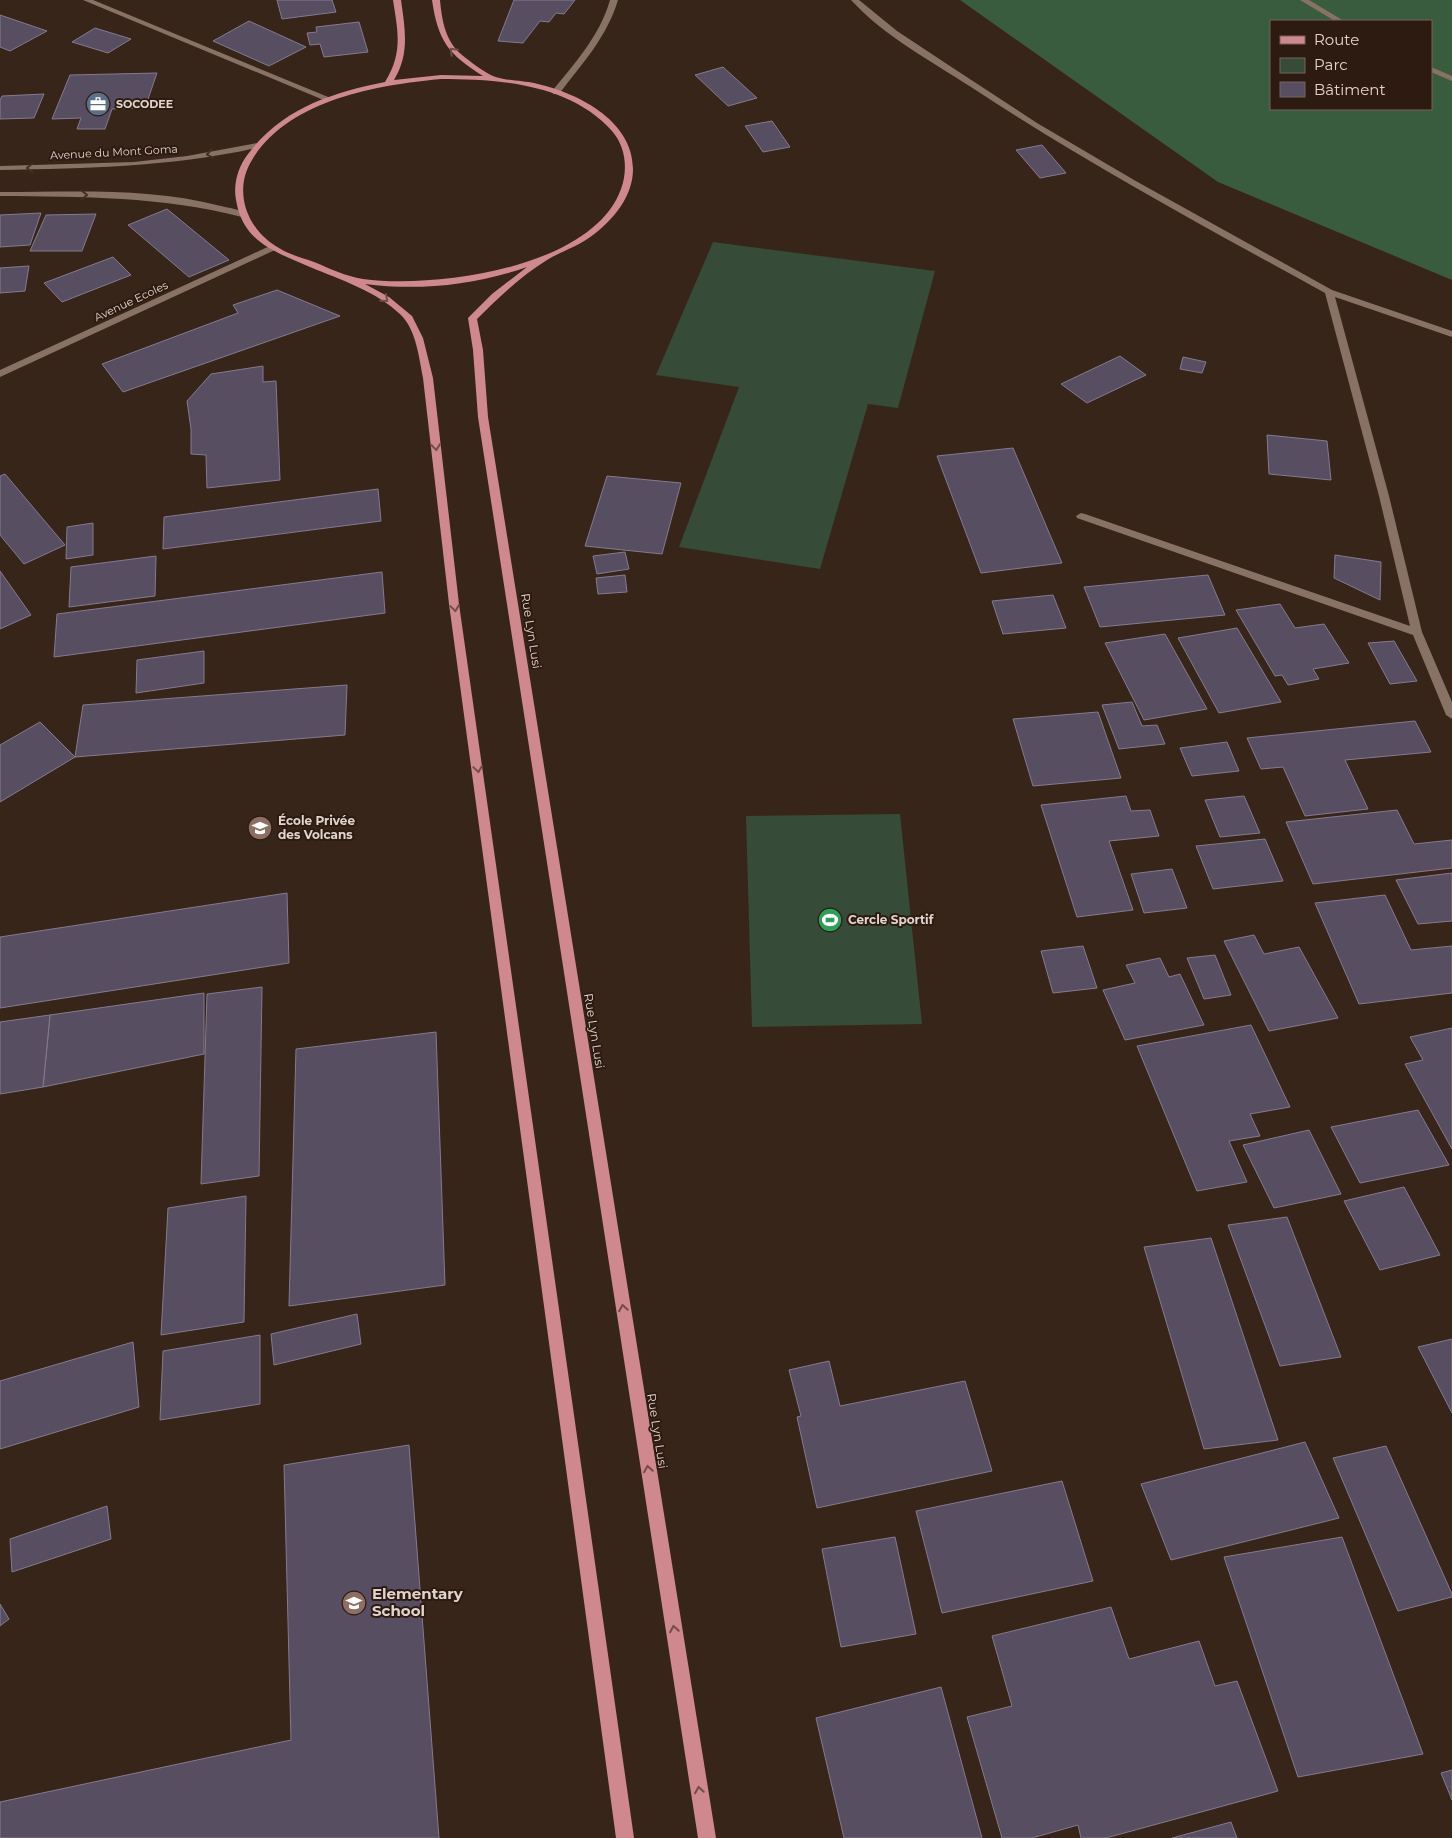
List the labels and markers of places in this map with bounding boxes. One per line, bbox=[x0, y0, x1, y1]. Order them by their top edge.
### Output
office icon: SOCODEE bbox=[85, 91, 111, 117]
place label: SOCODEE bbox=[116, 97, 173, 111]
place label: École Privée des Volcans bbox=[278, 813, 355, 842]
school or university icon: École Privée des Volcans bbox=[247, 815, 273, 841]
sports icon: Cercle Sportif bbox=[817, 907, 843, 933]
place label: Cercle Sportif bbox=[848, 912, 935, 927]
place label: Elementary School bbox=[372, 1584, 464, 1620]
school or university icon: Elementary School bbox=[341, 1590, 367, 1616]

